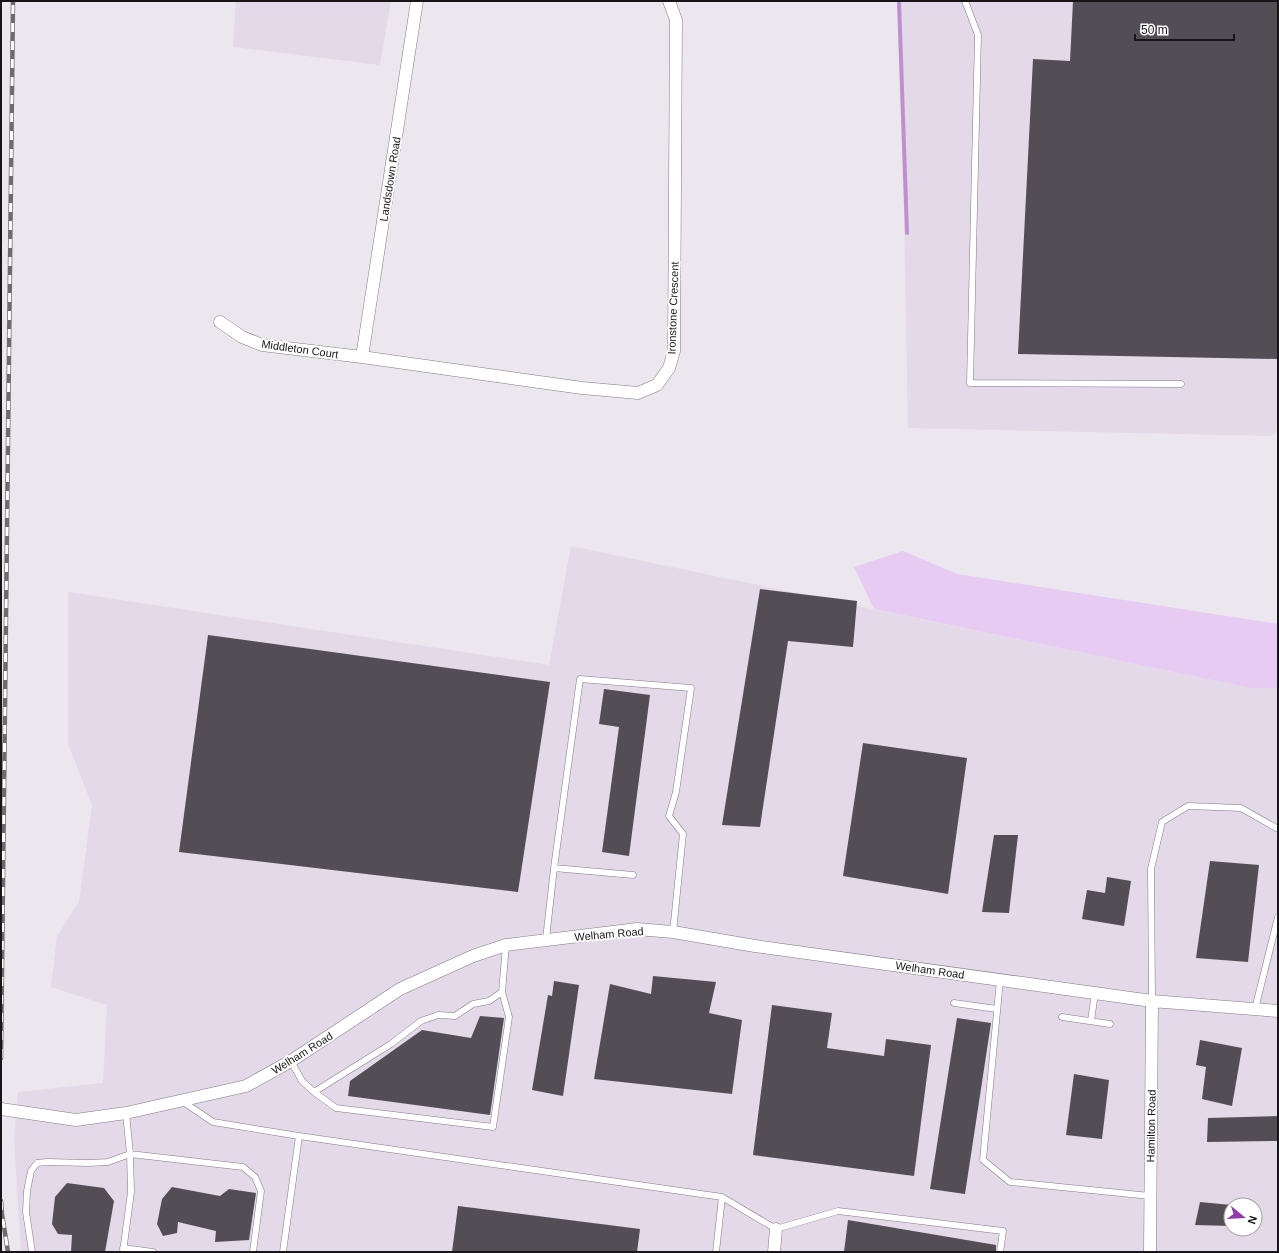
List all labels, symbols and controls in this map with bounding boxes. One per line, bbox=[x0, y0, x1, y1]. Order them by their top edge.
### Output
scale bar bbox=[1135, 16, 1234, 42]
text: 50 m bbox=[1141, 23, 1168, 37]
street label: Landsdown Road bbox=[377, 136, 403, 222]
street label: Ironstone Crescent bbox=[665, 261, 681, 355]
street label: Middleton Court bbox=[261, 338, 339, 360]
street label: Welham Road bbox=[574, 925, 644, 943]
street label: Welham Road bbox=[895, 959, 965, 981]
street label: Welham Road bbox=[269, 1029, 335, 1077]
street label: Hamilton Road bbox=[1144, 1090, 1158, 1162]
north arrow bbox=[1223, 1197, 1263, 1237]
text: N bbox=[1246, 1214, 1259, 1226]

